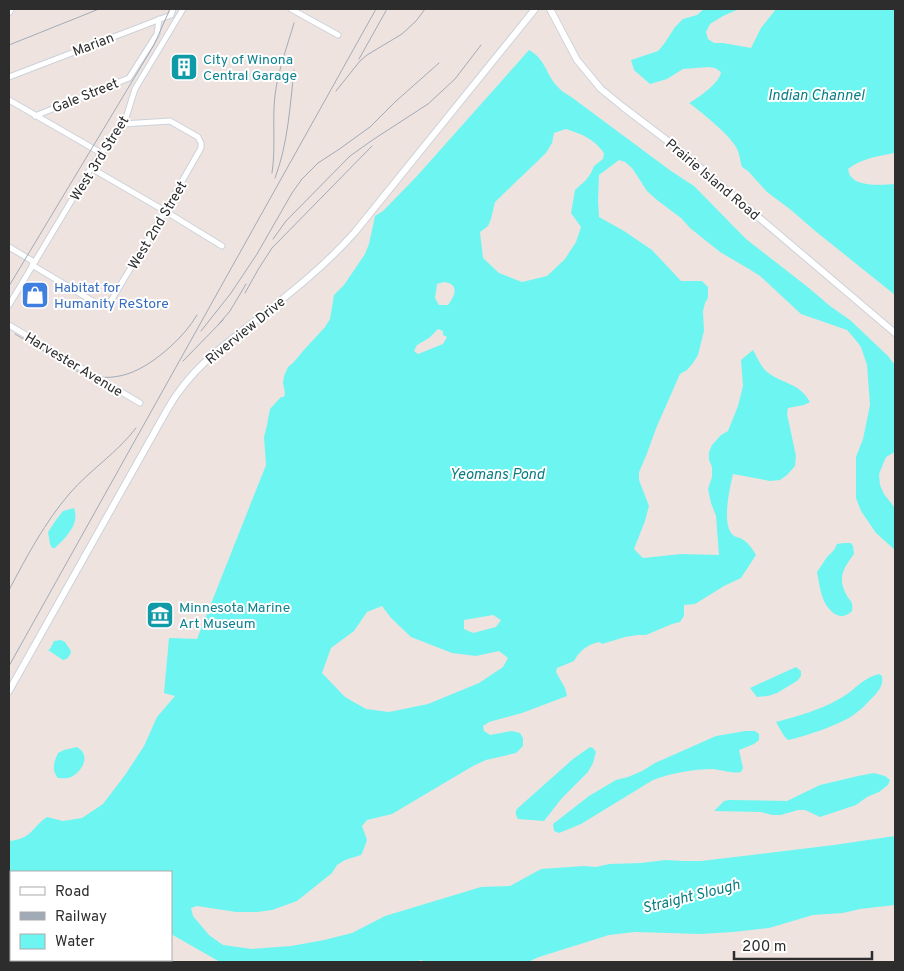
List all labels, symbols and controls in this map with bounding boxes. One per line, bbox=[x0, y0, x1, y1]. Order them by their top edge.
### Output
street label: Marian bbox=[71, 30, 117, 61]
building icon: City of Winona Central Garage bbox=[169, 52, 199, 82]
place label: City of Winona Central Garage bbox=[203, 52, 297, 85]
street label: Gale Street bbox=[50, 75, 121, 117]
water label: Indian Channel bbox=[768, 87, 865, 106]
street label: West 3rd Street bbox=[67, 113, 133, 204]
street label: Prairie Island Road bbox=[661, 136, 763, 225]
street label: West 2nd Street bbox=[125, 178, 191, 273]
shop icon: Habitat for Humanity ReStore bbox=[20, 280, 50, 310]
place label: Habitat for Humanity ReStore bbox=[54, 280, 169, 313]
street label: Riverview Drive bbox=[203, 294, 289, 369]
street label: Harvester Avenue bbox=[21, 329, 125, 401]
water label: Yeomans Pond bbox=[450, 466, 545, 485]
museum icon: Minnesota Marine Art Museum bbox=[145, 600, 175, 630]
place label: Minnesota Marine Art Museum bbox=[179, 600, 290, 633]
legend bbox=[10, 871, 172, 961]
water label: Straight Slough bbox=[641, 876, 742, 919]
text: Road bbox=[55, 883, 90, 902]
text: Railway bbox=[55, 908, 107, 927]
scale bar bbox=[734, 928, 872, 960]
text: Water bbox=[55, 933, 95, 952]
text: 200 m bbox=[742, 938, 787, 957]

